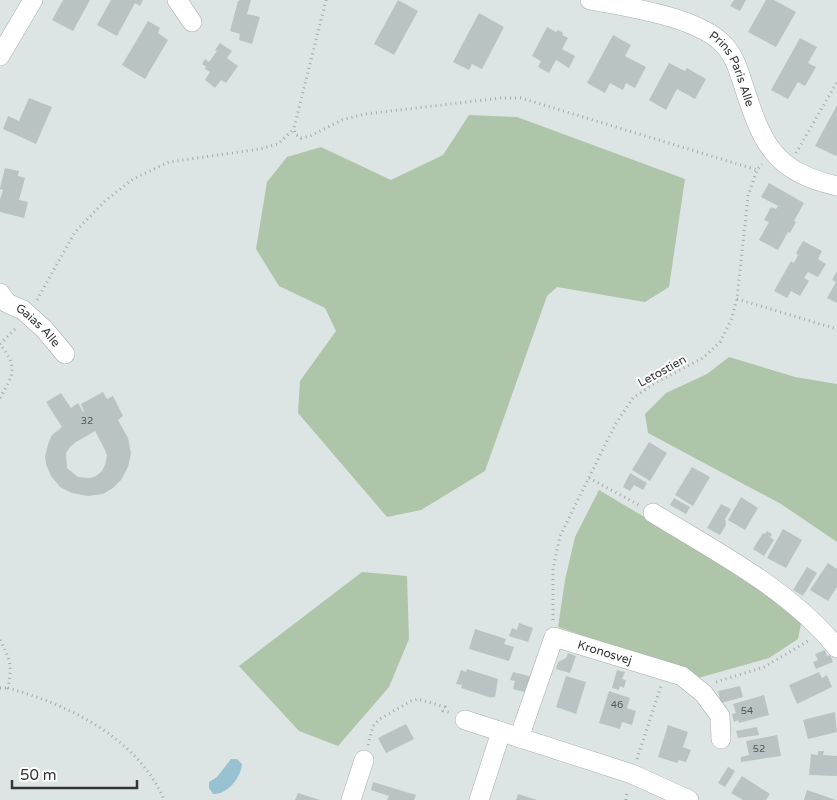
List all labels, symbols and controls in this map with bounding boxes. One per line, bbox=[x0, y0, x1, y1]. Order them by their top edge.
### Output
street label: Prins Paris Alle bbox=[707, 28, 757, 109]
street label: Gaias Alle bbox=[14, 301, 63, 350]
street label: Letostien bbox=[635, 352, 689, 390]
house number: 32 bbox=[81, 415, 93, 427]
street label: Kronosvej bbox=[576, 638, 634, 667]
house number: 46 bbox=[611, 699, 623, 711]
house number: 54 bbox=[741, 705, 753, 717]
house number: 52 bbox=[753, 743, 765, 755]
scale bar bbox=[12, 758, 138, 790]
text: 50 m bbox=[20, 766, 57, 784]

